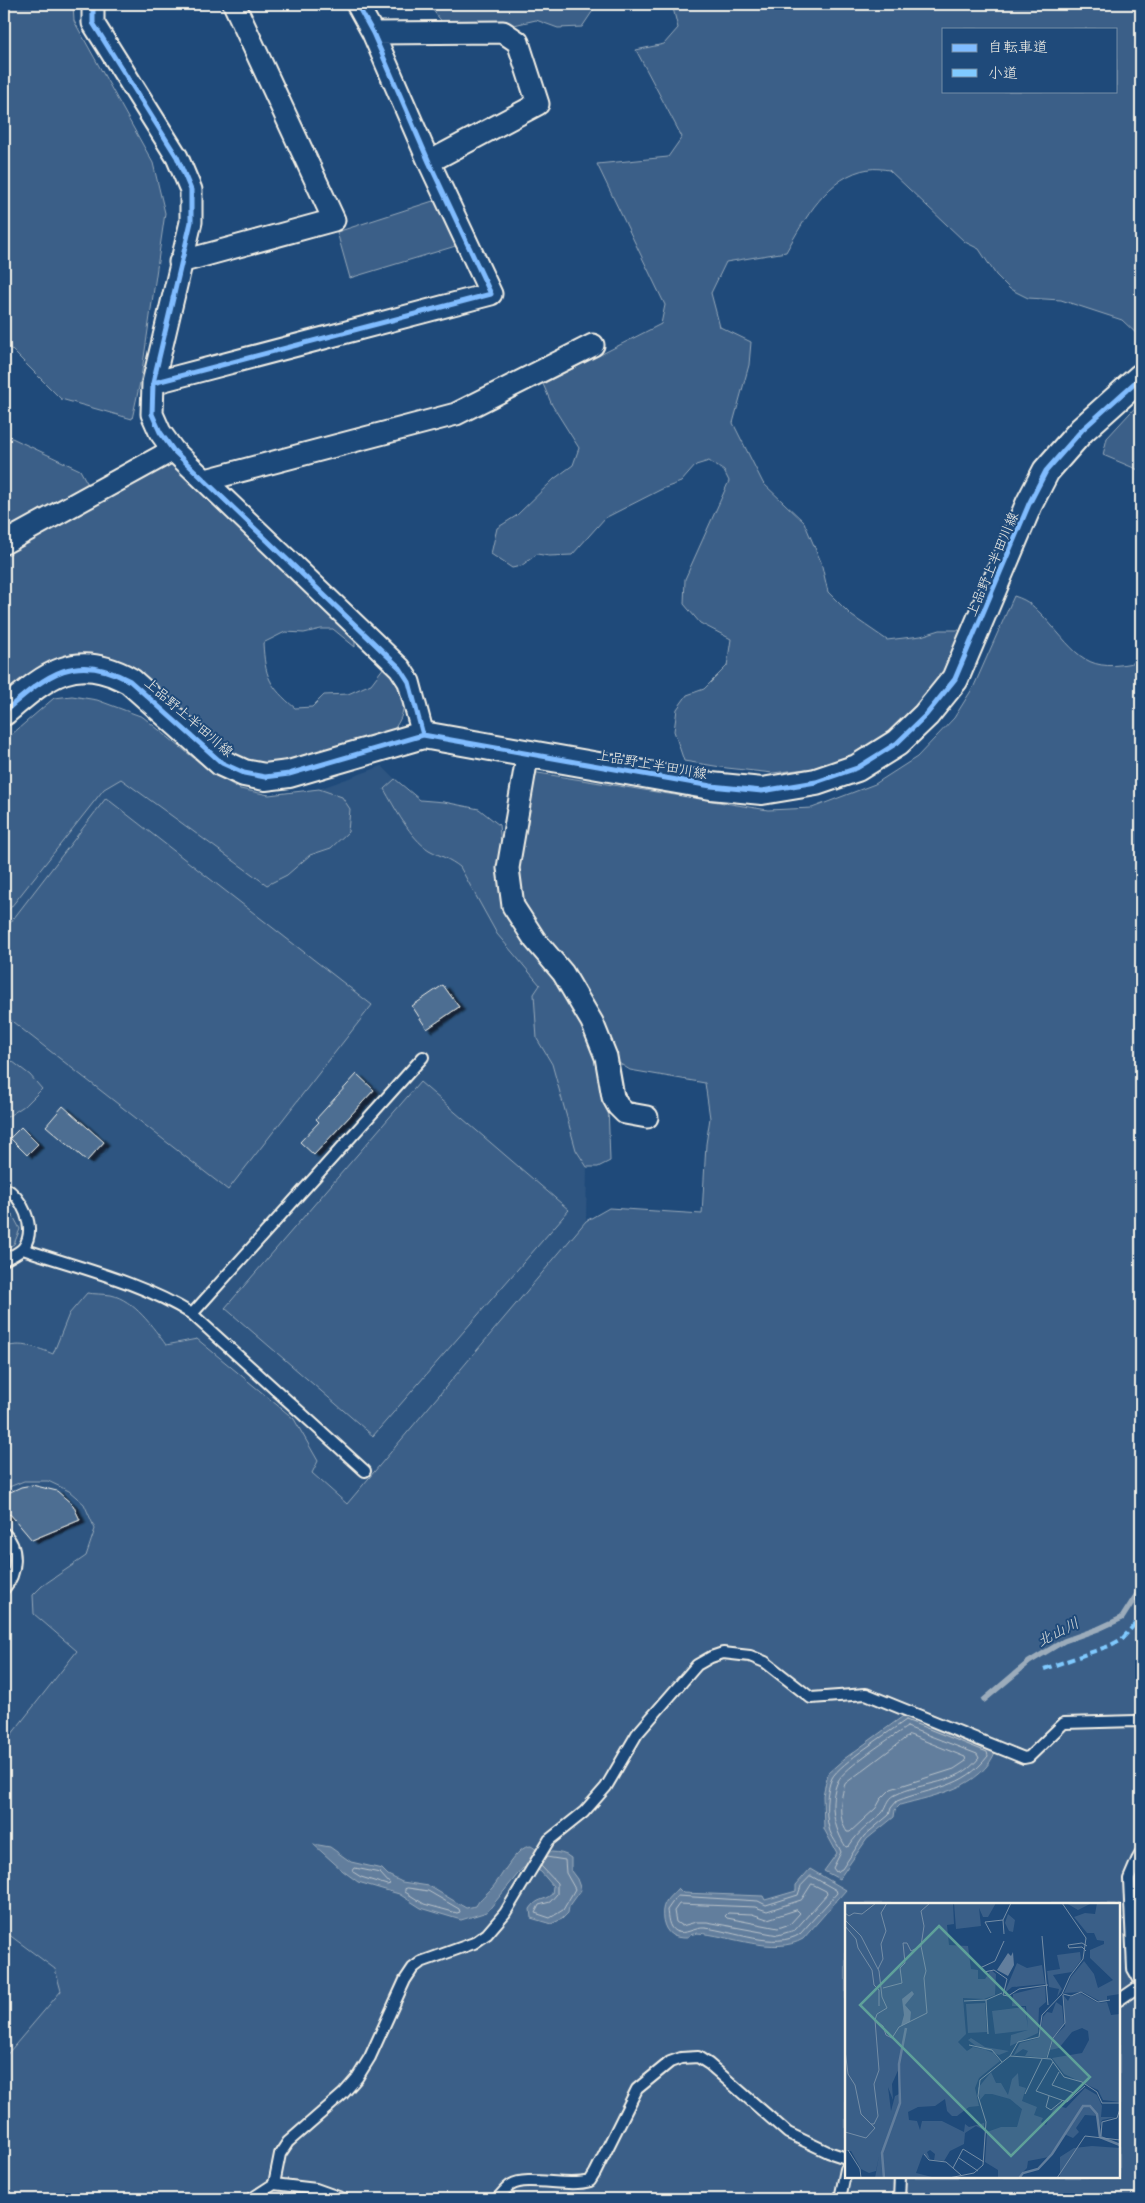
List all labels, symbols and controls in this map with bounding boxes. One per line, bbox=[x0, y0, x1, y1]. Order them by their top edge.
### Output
legend bbox=[942, 28, 1118, 92]
text: 自転車道 bbox=[988, 37, 1048, 57]
text: 小道 bbox=[988, 63, 1018, 83]
street label: 上品野上半田川線 bbox=[962, 509, 1022, 619]
street label: 上品野上半田川線 bbox=[141, 673, 237, 761]
street label: 上品野上半田川線 bbox=[595, 745, 709, 783]
water label: 北山川 bbox=[1033, 1613, 1083, 1651]
inset map bbox=[845, 1903, 1120, 2178]

